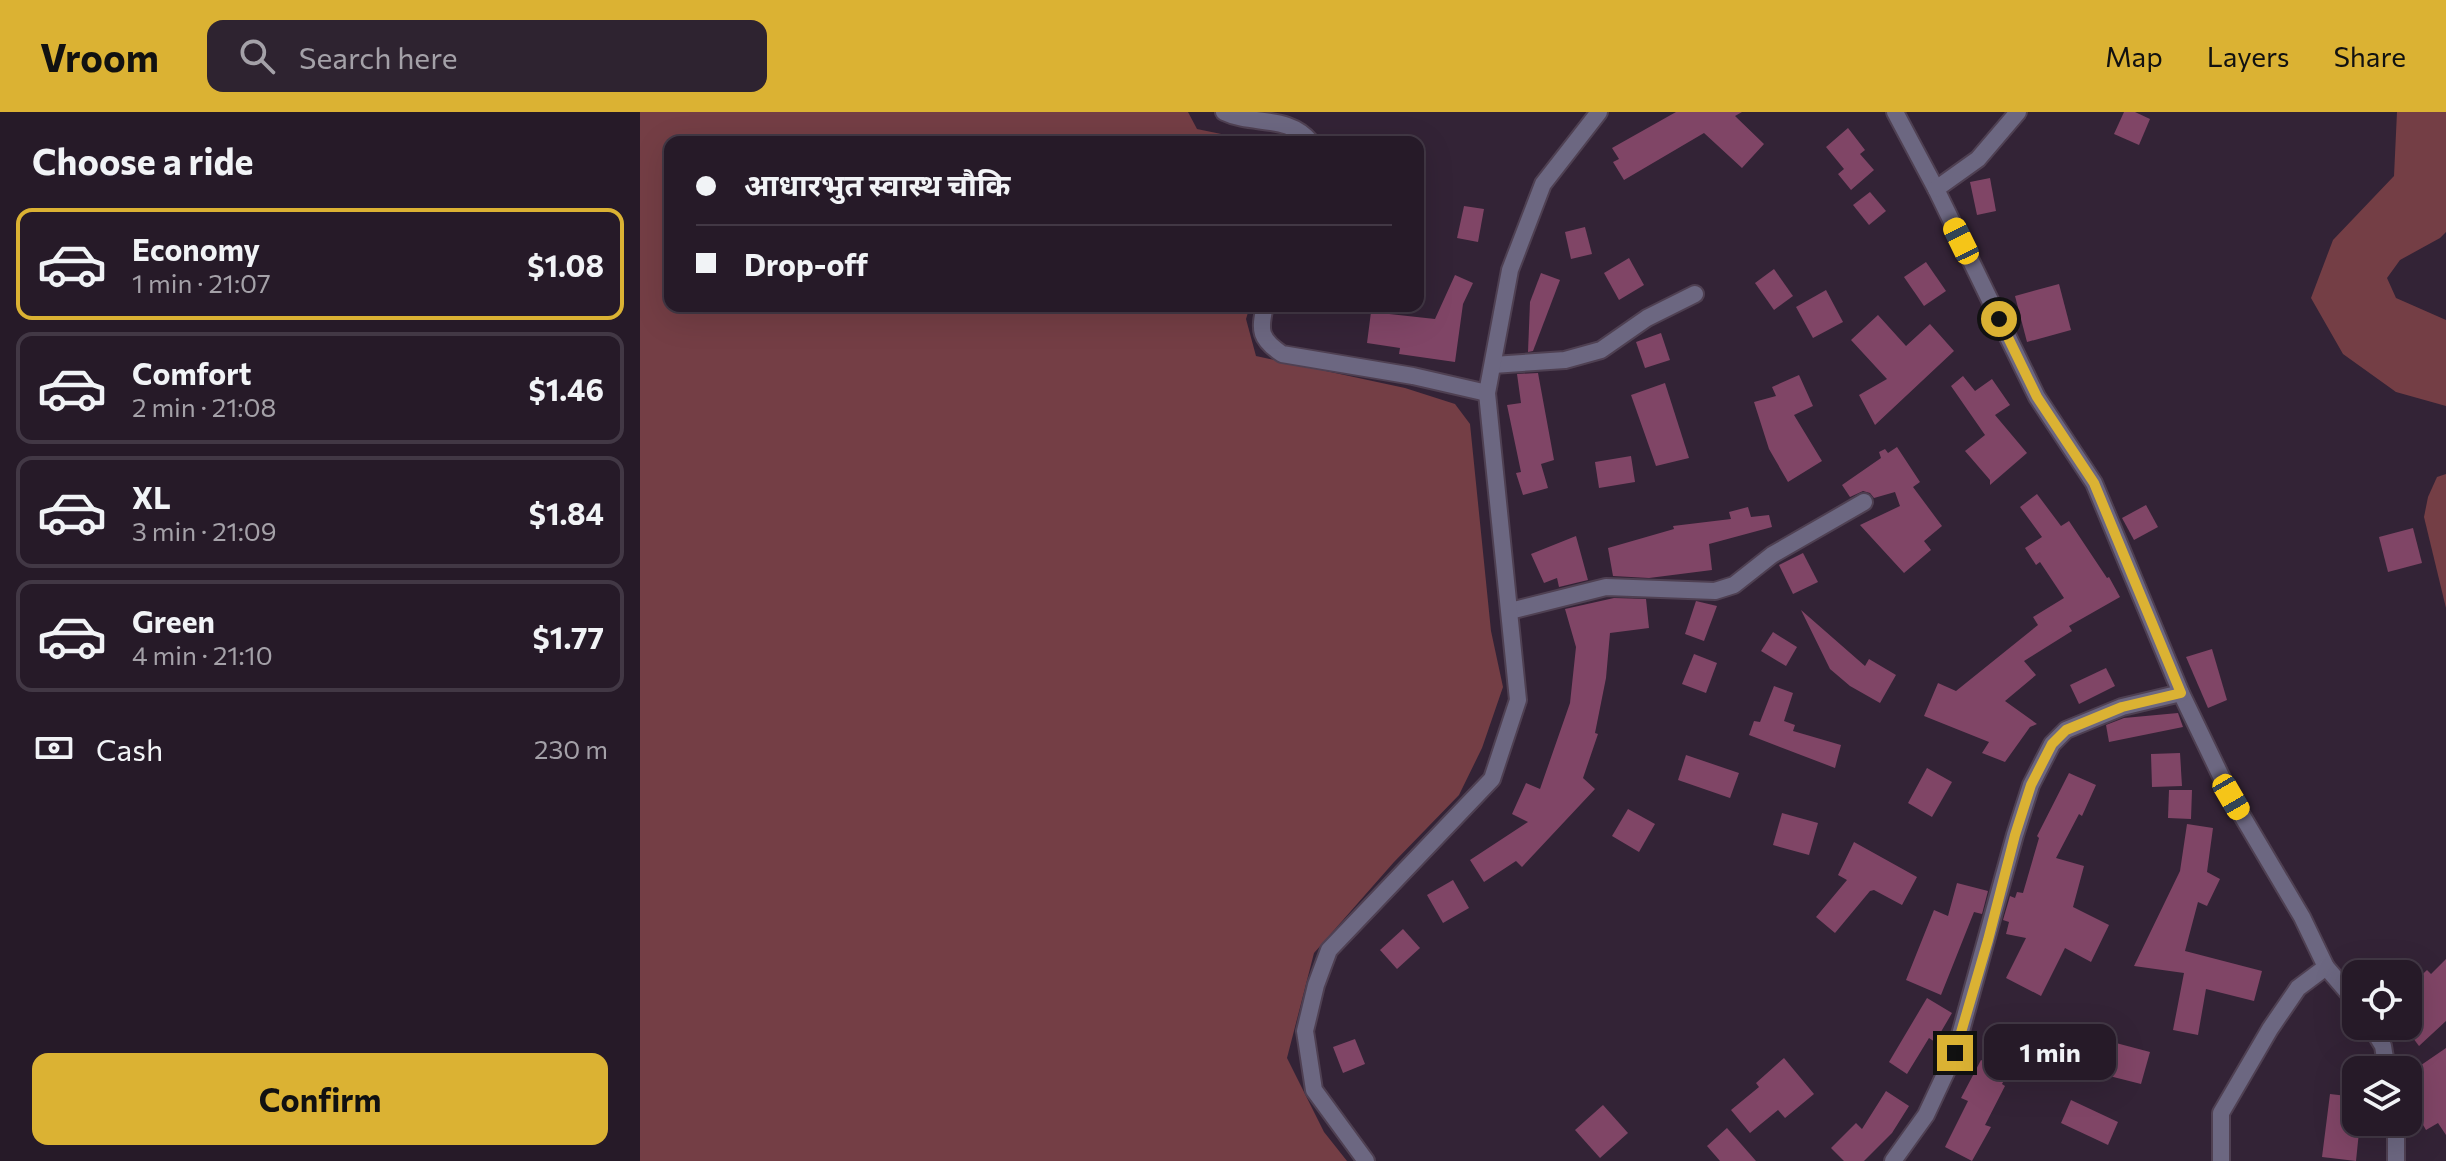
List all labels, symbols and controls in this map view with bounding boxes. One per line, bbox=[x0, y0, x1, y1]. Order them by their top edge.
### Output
search box bbox=[207, 20, 767, 92]
text: Vroom bbox=[40, 33, 159, 80]
icon: search bbox=[235, 34, 279, 78]
text: Search here bbox=[299, 38, 457, 75]
text: Map bbox=[2105, 39, 2163, 73]
text: Layers bbox=[2207, 39, 2289, 73]
text: Share bbox=[2333, 39, 2406, 73]
text: Choose a ride bbox=[32, 138, 253, 182]
text: आधारभुत स्वास्थ चौकि bbox=[744, 165, 1011, 202]
car bbox=[1940, 214, 1982, 268]
icon: car bbox=[36, 228, 108, 300]
text: Economy bbox=[132, 230, 260, 267]
text: Drop-off bbox=[744, 245, 868, 282]
text: $1.08 bbox=[527, 246, 604, 283]
text: 1 min · 21:07 bbox=[132, 267, 271, 298]
route start bbox=[1981, 301, 2017, 337]
icon: car bbox=[36, 352, 108, 424]
text: Comfort bbox=[132, 354, 251, 391]
text: $1.46 bbox=[529, 370, 604, 407]
text: 2 min · 21:08 bbox=[132, 391, 276, 422]
icon: car bbox=[36, 476, 108, 548]
text: XL bbox=[132, 478, 171, 515]
text: $1.84 bbox=[529, 494, 604, 531]
text: 3 min · 21:09 bbox=[132, 515, 277, 546]
icon: car bbox=[36, 600, 108, 672]
text: Green bbox=[132, 602, 215, 639]
text: $1.77 bbox=[533, 618, 604, 655]
text: 4 min · 21:10 bbox=[132, 639, 273, 670]
icon: cash bbox=[32, 726, 76, 770]
text: Cash bbox=[96, 730, 163, 767]
text: 230 m bbox=[534, 733, 608, 764]
car bbox=[2209, 770, 2253, 824]
map controls bbox=[2342, 960, 2422, 1136]
button: locate bbox=[2342, 960, 2422, 1040]
callout: 1 min bbox=[1983, 1025, 2115, 1081]
route end bbox=[1937, 1035, 1973, 1071]
text: 1 min bbox=[2019, 1036, 2081, 1067]
button: Confirm bbox=[32, 1053, 608, 1145]
button: layers bbox=[2342, 1056, 2422, 1136]

